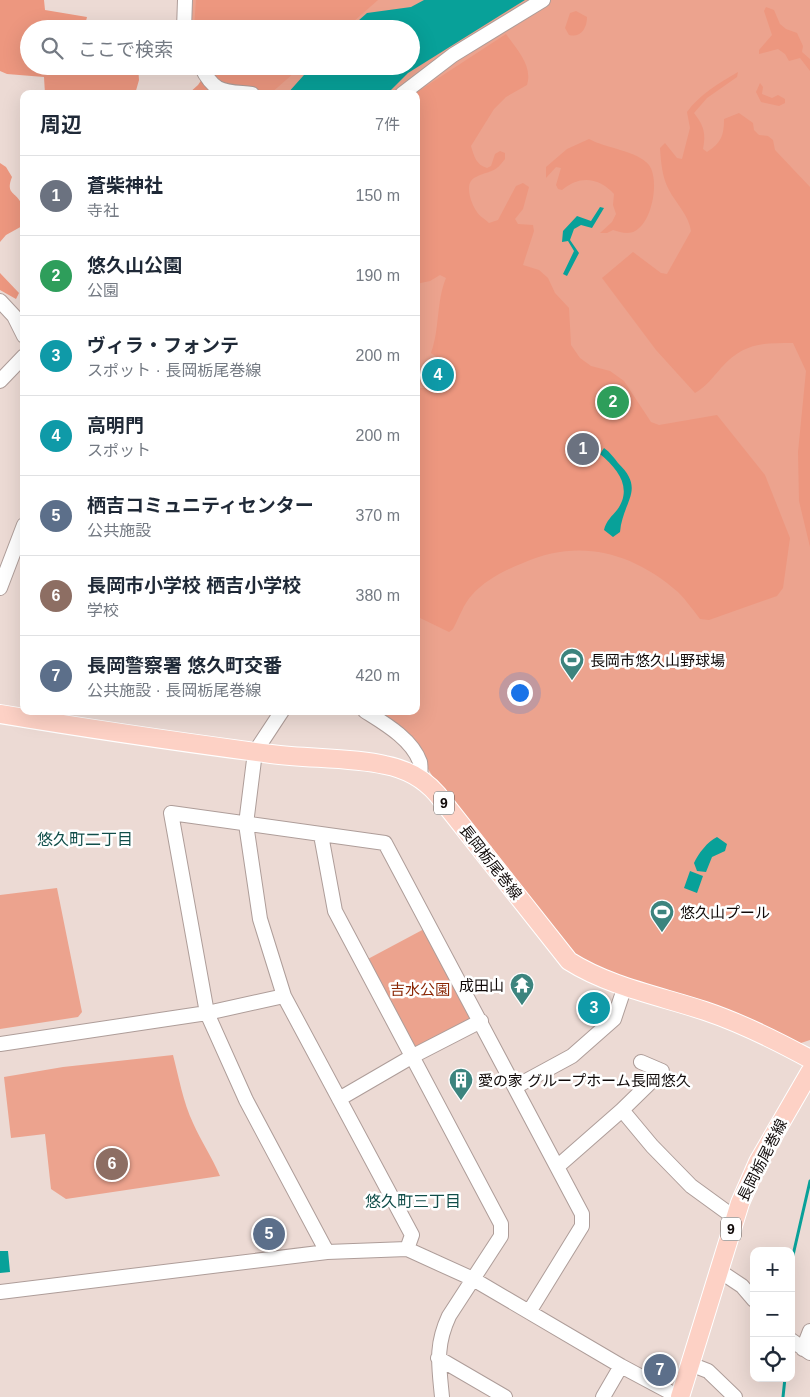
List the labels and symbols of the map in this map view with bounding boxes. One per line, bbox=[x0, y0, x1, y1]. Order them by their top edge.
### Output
pin: 4 bbox=[422, 356, 454, 394]
pin: 2 bbox=[597, 383, 629, 421]
pin: 1 bbox=[567, 430, 599, 468]
sports icon: 長岡市悠久山野球場 bbox=[559, 647, 585, 681]
place label: 長岡市悠久山野球場 bbox=[590, 652, 725, 669]
your location bbox=[507, 680, 533, 706]
road number: 9 bbox=[434, 791, 454, 814]
street label: 長岡栃尾巻線 bbox=[457, 821, 525, 903]
district label: 悠久町二丁目 bbox=[37, 831, 133, 848]
sports icon: 悠久山プール bbox=[649, 899, 675, 933]
place label: 悠久山プール bbox=[680, 904, 770, 921]
temple icon: 成田山 bbox=[509, 972, 535, 1006]
place label: 成田山 bbox=[459, 977, 504, 994]
park label: 吉水公園 bbox=[390, 981, 450, 998]
pin: 3 bbox=[578, 989, 610, 1027]
building icon: 愛の家 グループホーム長岡悠久 bbox=[448, 1067, 474, 1101]
place label: 愛の家 グループホーム長岡悠久 bbox=[478, 1072, 691, 1089]
street label: 長岡栃尾巻線 bbox=[734, 1116, 790, 1204]
pin: 6 bbox=[96, 1145, 128, 1183]
district label: 悠久町三丁目 bbox=[365, 1193, 461, 1210]
pin: 5 bbox=[253, 1215, 285, 1253]
road number: 9 bbox=[721, 1218, 741, 1240]
pin: 7 bbox=[644, 1351, 676, 1389]

